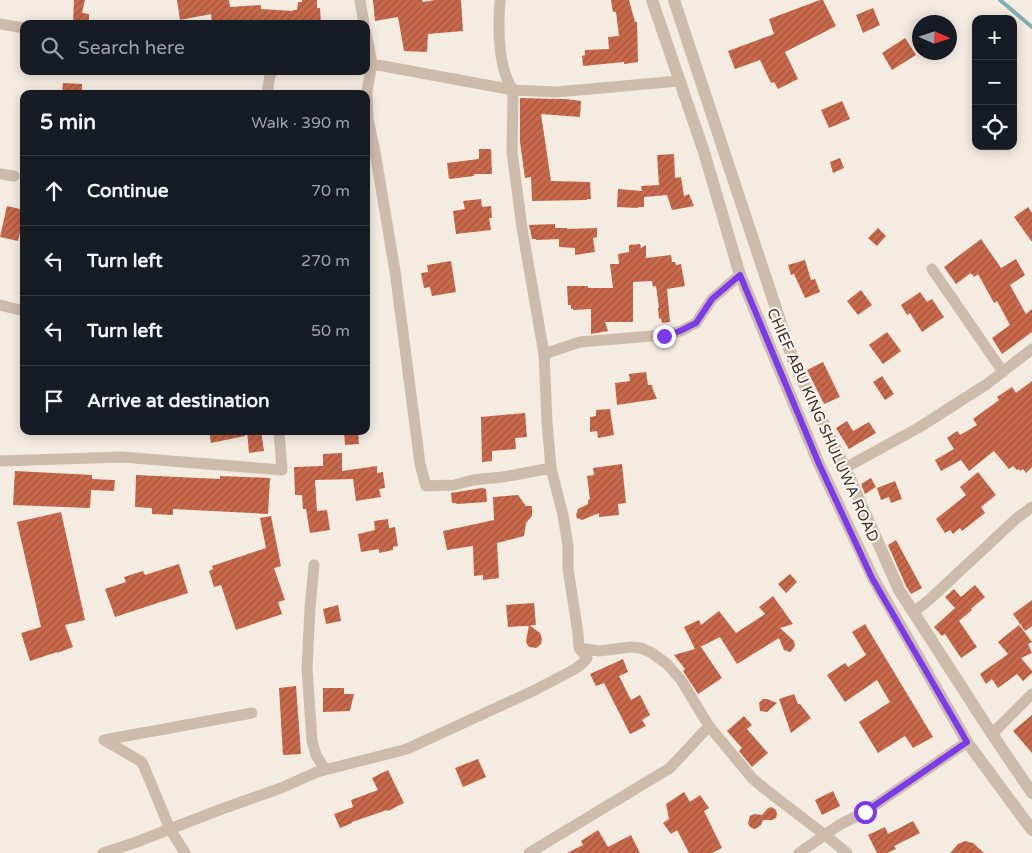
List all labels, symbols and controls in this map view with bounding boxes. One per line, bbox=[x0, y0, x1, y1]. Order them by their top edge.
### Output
north arrow bbox=[912, 15, 957, 60]
map controls bbox=[972, 15, 1017, 150]
button: + bbox=[972, 15, 1017, 60]
search box bbox=[20, 20, 370, 75]
icon: search bbox=[38, 34, 66, 62]
text: Search here bbox=[78, 37, 185, 59]
button: − bbox=[972, 60, 1017, 105]
button: locate bbox=[972, 105, 1017, 150]
text: 5 min bbox=[40, 110, 96, 135]
text: Walk · 390 m bbox=[251, 113, 350, 133]
icon: ahead bbox=[40, 177, 68, 205]
text: Continue bbox=[87, 180, 169, 202]
text: 70 m bbox=[311, 181, 350, 201]
icon: left bbox=[40, 247, 68, 275]
text: Turn left bbox=[87, 250, 163, 272]
text: 270 m bbox=[301, 251, 350, 271]
street label: CHIEF ABU KING SHULUWA ROAD bbox=[763, 305, 883, 545]
icon: left bbox=[40, 317, 68, 345]
text: Turn left bbox=[87, 320, 163, 342]
text: 50 m bbox=[311, 321, 350, 341]
route end bbox=[653, 325, 676, 348]
icon: arrive bbox=[40, 387, 68, 415]
text: Arrive at destination bbox=[87, 390, 270, 412]
route start bbox=[854, 801, 877, 824]

